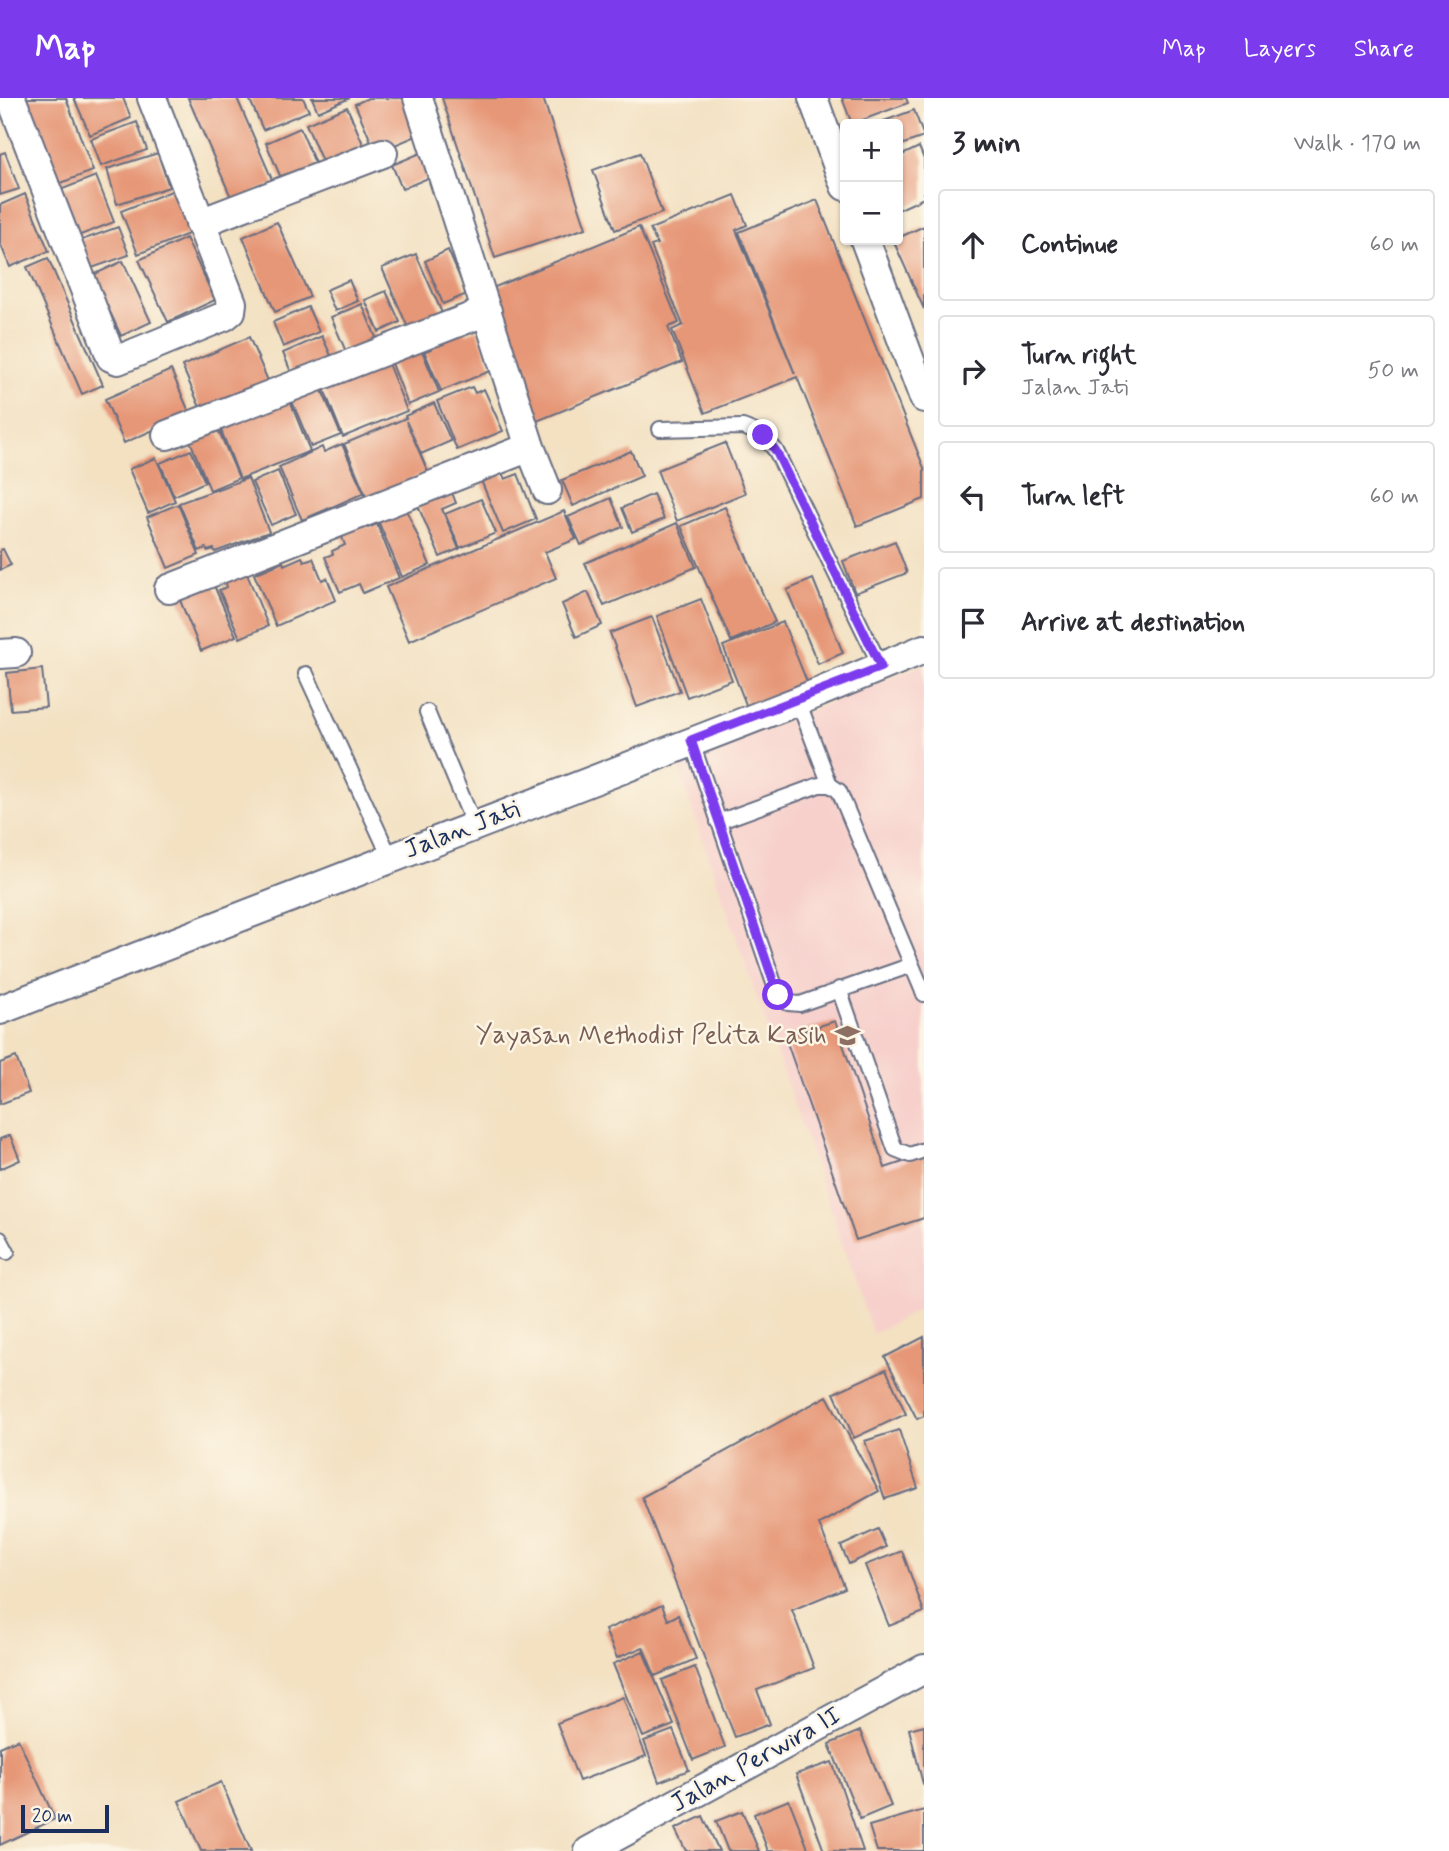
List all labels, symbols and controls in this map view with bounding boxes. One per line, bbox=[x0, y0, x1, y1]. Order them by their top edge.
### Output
text: Map bbox=[35, 27, 95, 71]
text: Map bbox=[1162, 34, 1206, 65]
text: Layers bbox=[1244, 34, 1316, 65]
text: Share bbox=[1354, 34, 1414, 65]
map controls bbox=[840, 119, 903, 245]
button: + bbox=[840, 119, 903, 182]
text: 3 min bbox=[952, 124, 1021, 163]
text: Walk · 170 m bbox=[1293, 129, 1421, 159]
button: − bbox=[840, 182, 903, 245]
icon: ahead bbox=[954, 226, 992, 264]
text: Continue bbox=[1021, 228, 1118, 262]
text: 60 m bbox=[1370, 230, 1419, 260]
text: Turn right bbox=[1021, 339, 1137, 373]
icon: right bbox=[954, 352, 992, 390]
text: 50 m bbox=[1368, 356, 1419, 386]
text: Jalan Jati bbox=[1021, 373, 1128, 403]
route end bbox=[747, 419, 778, 450]
icon: left bbox=[954, 478, 992, 516]
text: Turn left bbox=[1021, 480, 1125, 514]
text: 60 m bbox=[1370, 482, 1419, 512]
icon: arrive bbox=[954, 604, 992, 642]
text: Arrive at destination bbox=[1021, 606, 1245, 640]
street label: Jalan Jati bbox=[399, 792, 525, 868]
route start bbox=[762, 979, 793, 1010]
place label: Yayasan Methodist Pelita Kasih bbox=[476, 1019, 827, 1053]
school or university icon: Yayasan Methodist Pelita Kasih bbox=[833, 1022, 861, 1050]
street label: Jalan Perwira II bbox=[665, 1699, 847, 1821]
scale bar bbox=[21, 1802, 108, 1834]
text: 20 m bbox=[32, 1804, 72, 1829]

